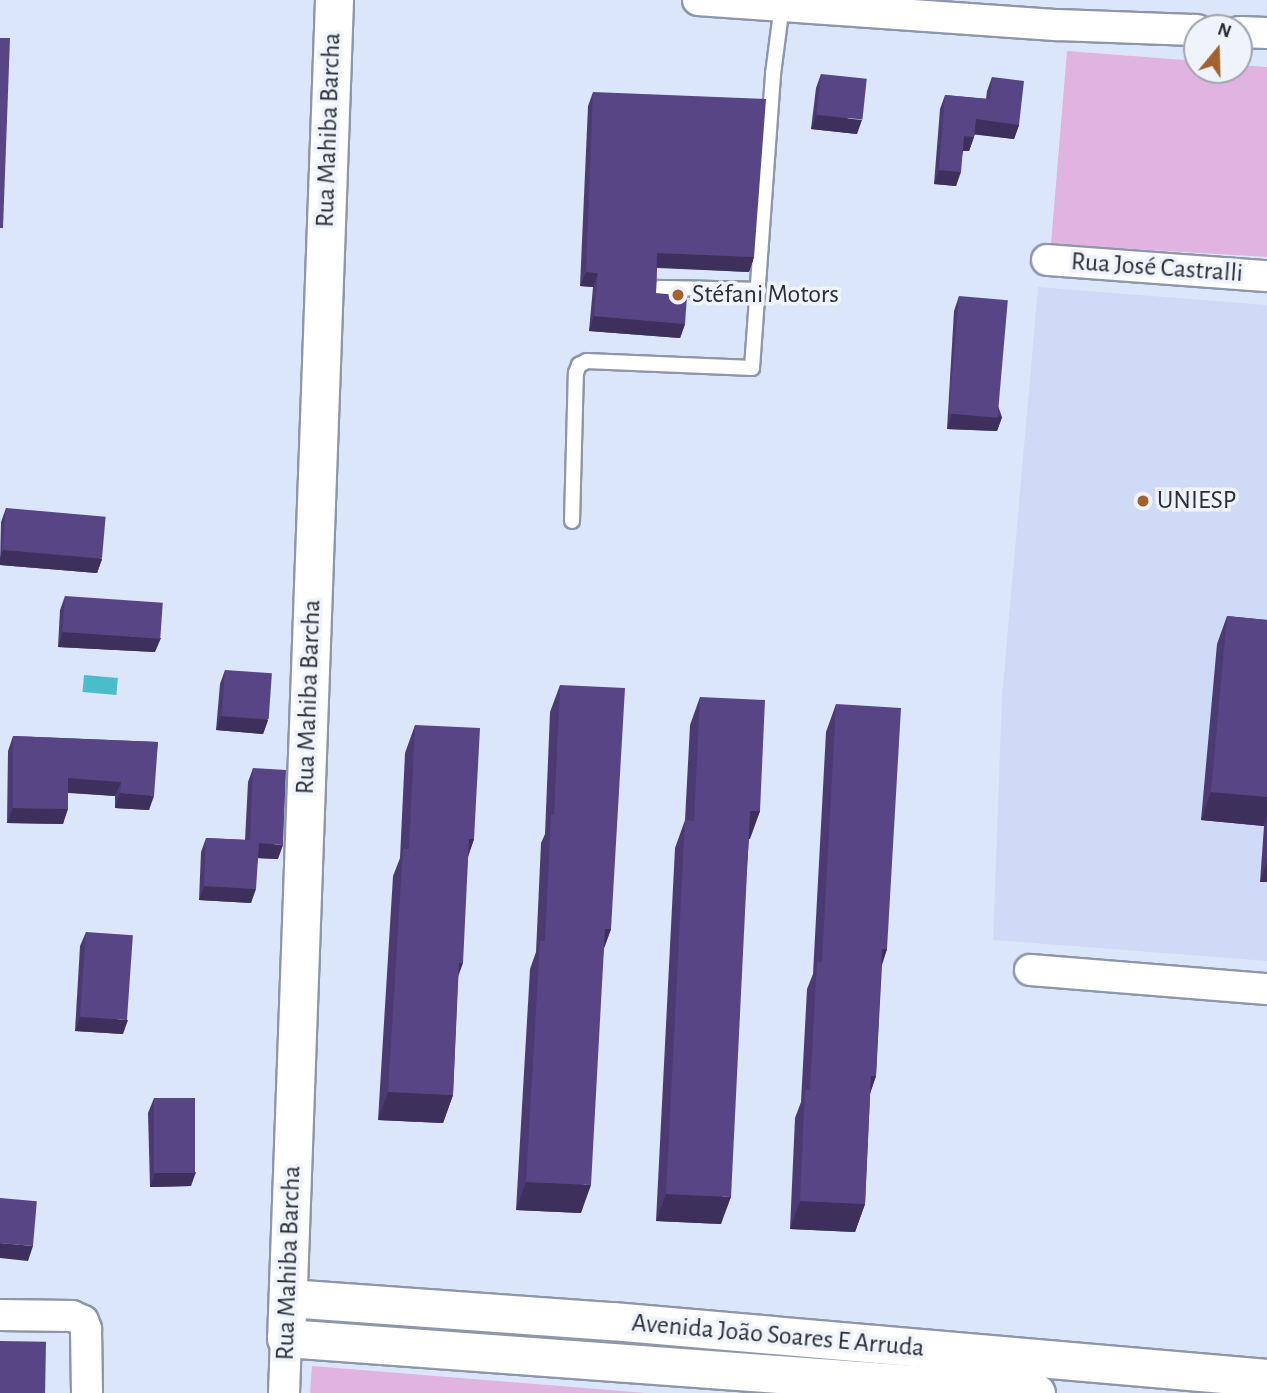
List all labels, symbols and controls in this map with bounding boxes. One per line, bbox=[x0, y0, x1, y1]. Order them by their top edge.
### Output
north arrow bbox=[1183, 14, 1253, 84]
text: N bbox=[1215, 19, 1234, 42]
street label: Rua Mahiba Barcha bbox=[310, 32, 348, 228]
street label: Rua José Castralli bbox=[1070, 246, 1244, 290]
place label: Stéfani Motors bbox=[692, 279, 839, 311]
marker: Stéfani Motors bbox=[670, 287, 686, 303]
place label: UNIESP bbox=[1157, 485, 1236, 517]
marker: UNIESP bbox=[1135, 493, 1151, 509]
street label: Rua Mahiba Barcha bbox=[290, 599, 328, 795]
street label: Rua Mahiba Barcha bbox=[270, 1165, 308, 1361]
street label: Avenida João Soares E Arruda bbox=[630, 1308, 926, 1364]

